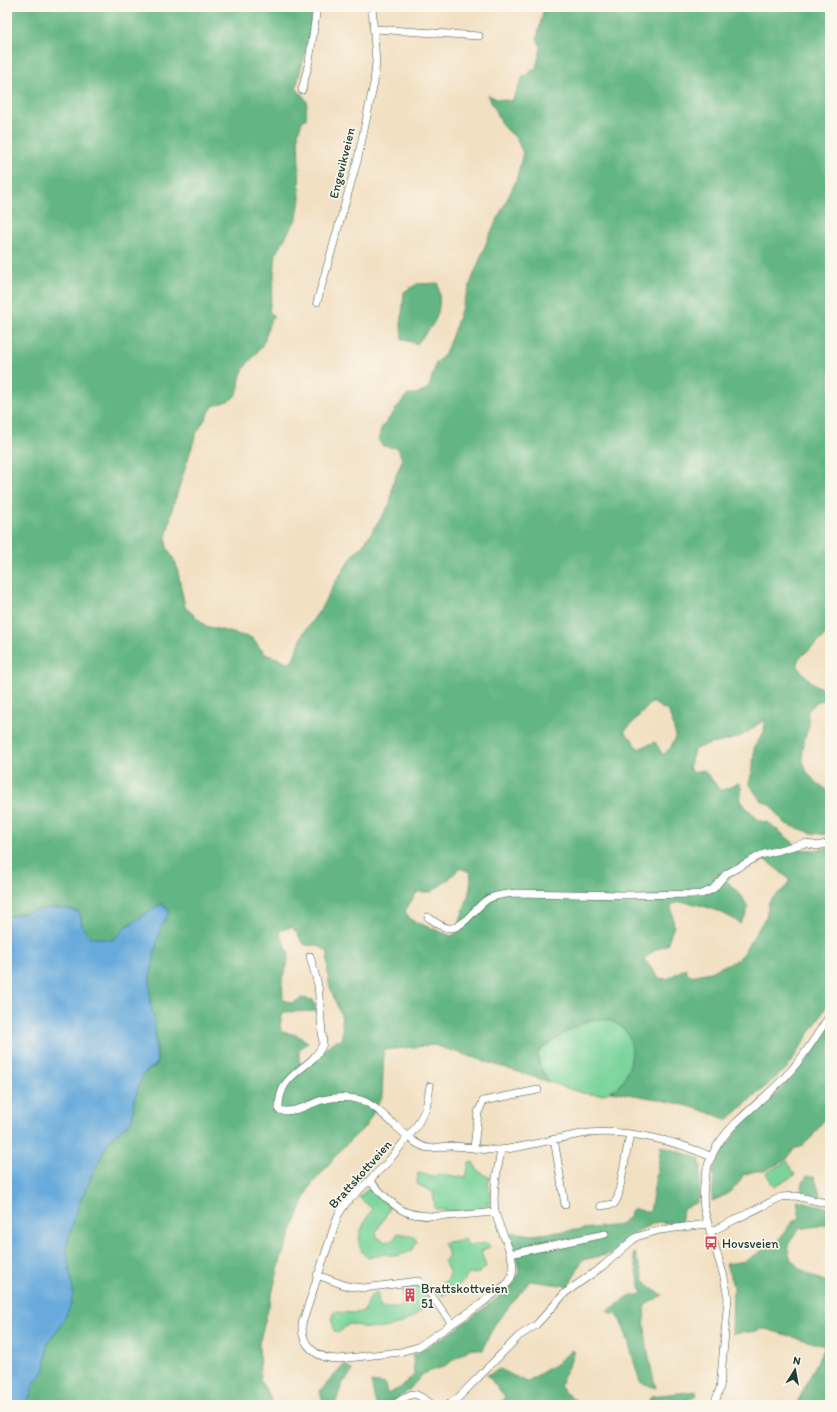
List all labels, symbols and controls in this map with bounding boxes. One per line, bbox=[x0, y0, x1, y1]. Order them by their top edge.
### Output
street label: Engevikveien bbox=[326, 125, 358, 200]
street label: Brattskottveien bbox=[325, 1137, 395, 1211]
bus stop icon: Hovsveien bbox=[703, 1235, 719, 1251]
place label: Hovsveien bbox=[722, 1236, 779, 1251]
place label: Brattskottveien 51 bbox=[421, 1281, 508, 1311]
building icon: Brattskottveien 51 bbox=[402, 1287, 418, 1303]
north arrow bbox=[775, 1350, 815, 1390]
text: N bbox=[792, 1354, 802, 1368]

